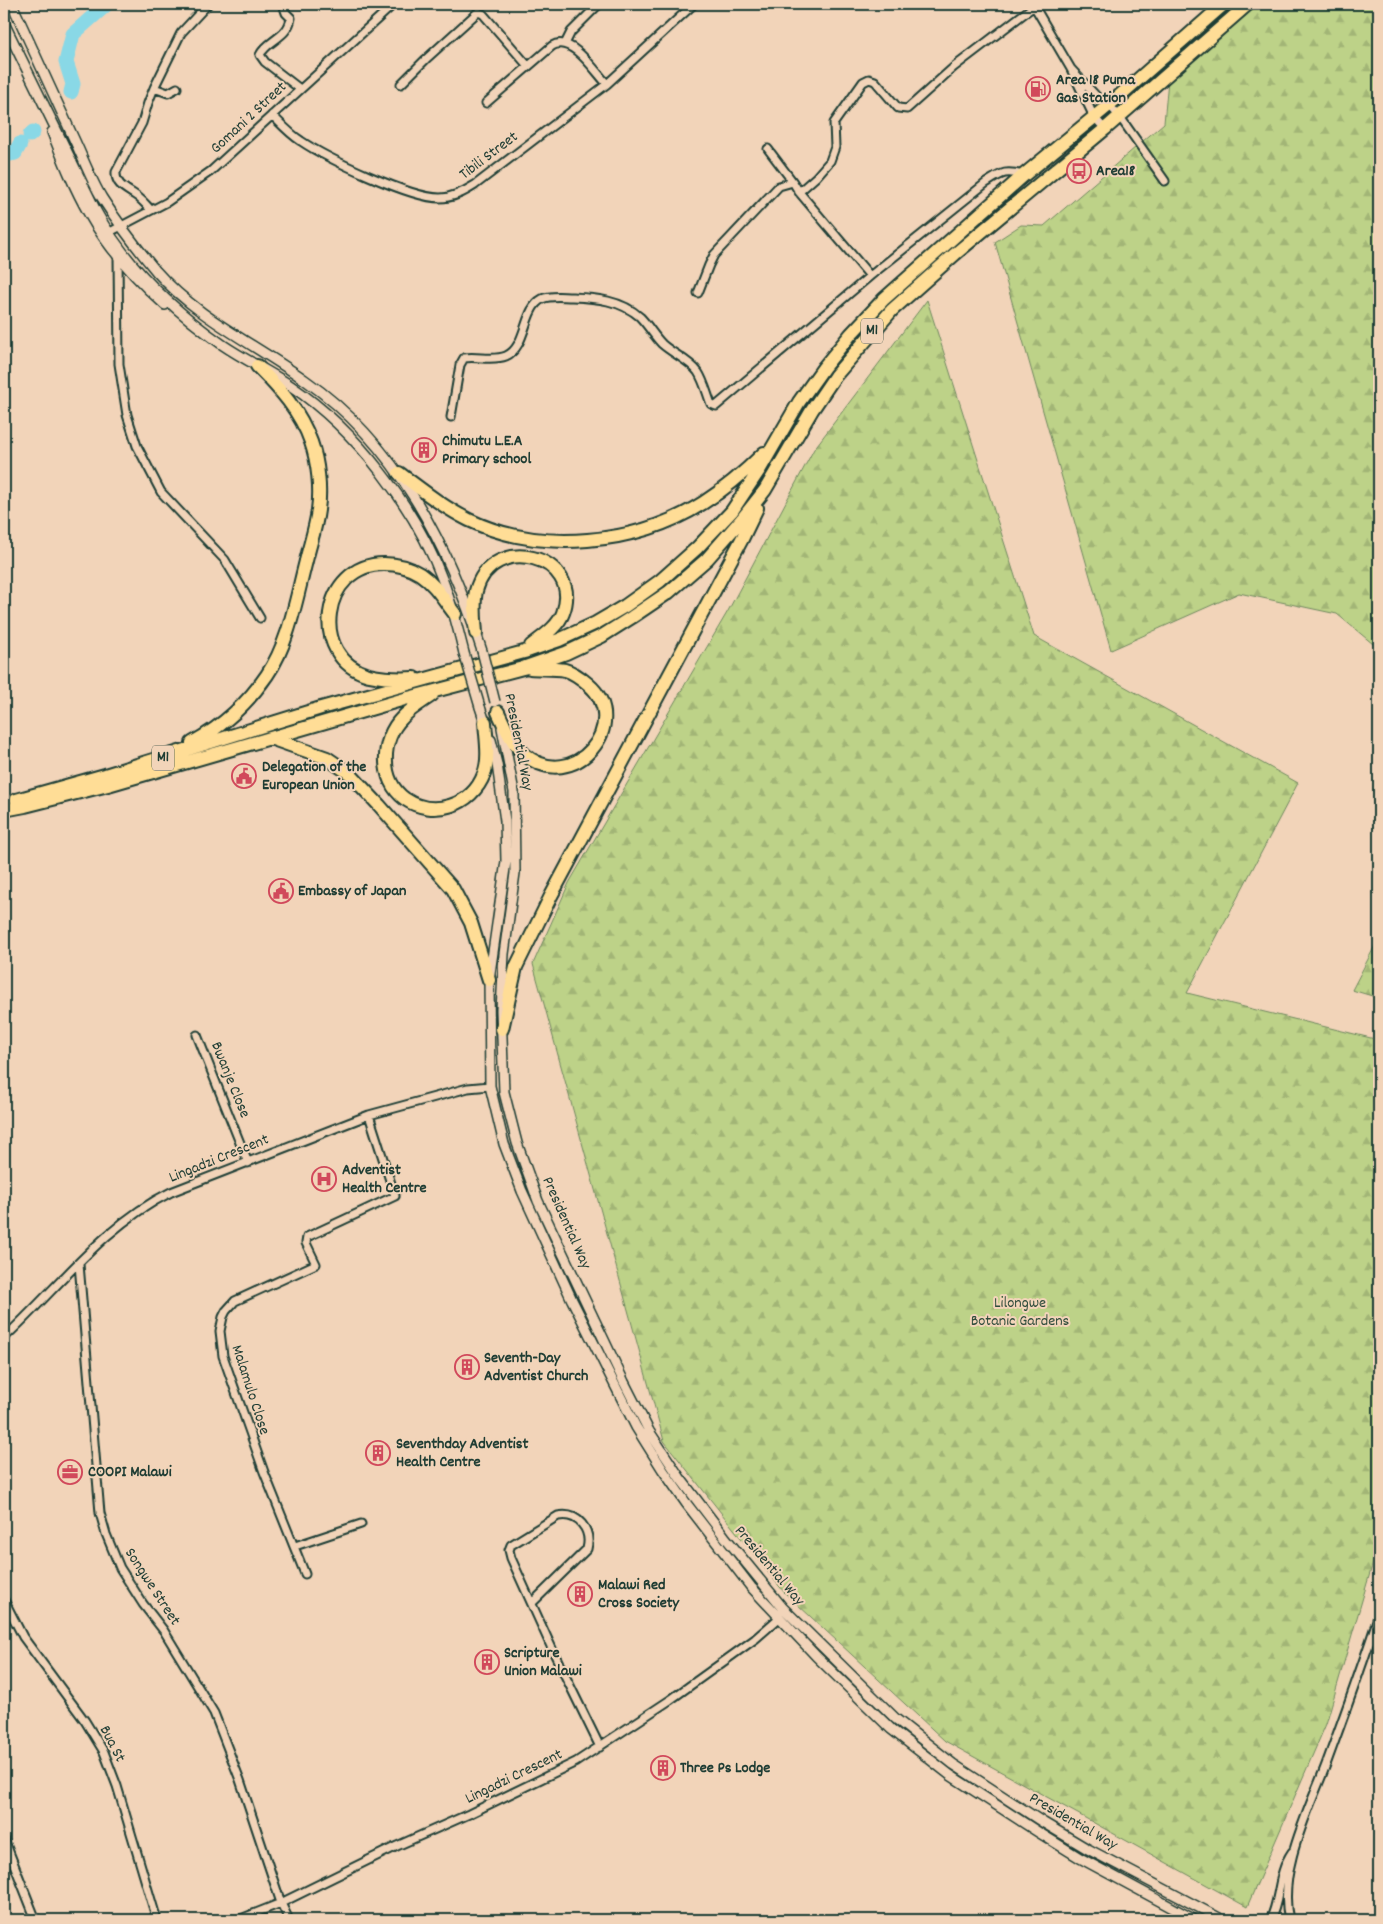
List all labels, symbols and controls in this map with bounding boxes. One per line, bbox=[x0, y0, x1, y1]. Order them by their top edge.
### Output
place label: Area 18 Puma Gas Station bbox=[1056, 69, 1137, 110]
street label: Gomani 2 Street bbox=[206, 76, 292, 160]
fuel station icon: Area 18 Puma Gas Station bbox=[1025, 76, 1051, 102]
street label: Tibili Street bbox=[455, 126, 523, 186]
bus stop icon: Area18 bbox=[1066, 158, 1092, 184]
place label: Area18 bbox=[1096, 160, 1136, 183]
road number: M1 bbox=[861, 318, 883, 344]
place label: Chimutu L.E.A Primary school bbox=[442, 430, 531, 471]
building icon: Chimutu L.E.A Primary school bbox=[411, 437, 437, 463]
street label: Presidential Way bbox=[497, 691, 539, 793]
road number: M1 bbox=[152, 746, 174, 770]
place label: Delegation of the European Union bbox=[262, 756, 366, 797]
public building icon: Delegation of the European Union bbox=[231, 763, 257, 789]
public building icon: Embassy of Japan bbox=[268, 878, 294, 904]
place label: Embassy of Japan bbox=[298, 880, 406, 903]
street label: Bwanje Close bbox=[204, 1038, 256, 1122]
street label: Lingadzi Crescent bbox=[166, 1128, 273, 1190]
place label: Adventist Health Centre bbox=[342, 1159, 427, 1200]
hospital icon: Adventist Health Centre bbox=[311, 1166, 337, 1192]
street label: Presidential Way bbox=[535, 1173, 597, 1273]
park label: Lilongwe Botanic Gardens bbox=[971, 1292, 1070, 1333]
street label: Malamulo Close bbox=[225, 1342, 275, 1438]
place label: Seventh-Day Adventist Church bbox=[484, 1347, 588, 1388]
building icon: Seventh-Day Adventist Church bbox=[454, 1354, 480, 1380]
place label: Seventhday Adventist Health Centre bbox=[396, 1433, 528, 1474]
building icon: Seventhday Adventist Health Centre bbox=[365, 1440, 391, 1466]
office icon: COOPI Malawi bbox=[57, 1459, 83, 1485]
place label: COOPI Malawi bbox=[88, 1461, 172, 1484]
street label: Presidential Way bbox=[728, 1521, 810, 1612]
street label: Songwe Street bbox=[118, 1544, 186, 1630]
place label: Malawi Red Cross Society bbox=[598, 1574, 681, 1615]
building icon: Malawi Red Cross Society bbox=[567, 1581, 593, 1607]
place label: Scripture Union Malawi bbox=[504, 1642, 582, 1683]
building icon: Scripture Union Malawi bbox=[474, 1649, 500, 1675]
street label: Bua St bbox=[93, 1722, 131, 1767]
street label: Lingadzi Crescent bbox=[461, 1743, 567, 1811]
building icon: Three Ps Lodge bbox=[650, 1755, 676, 1781]
place label: Three Ps Lodge bbox=[680, 1757, 770, 1780]
street label: Presidential Way bbox=[1024, 1787, 1122, 1857]

